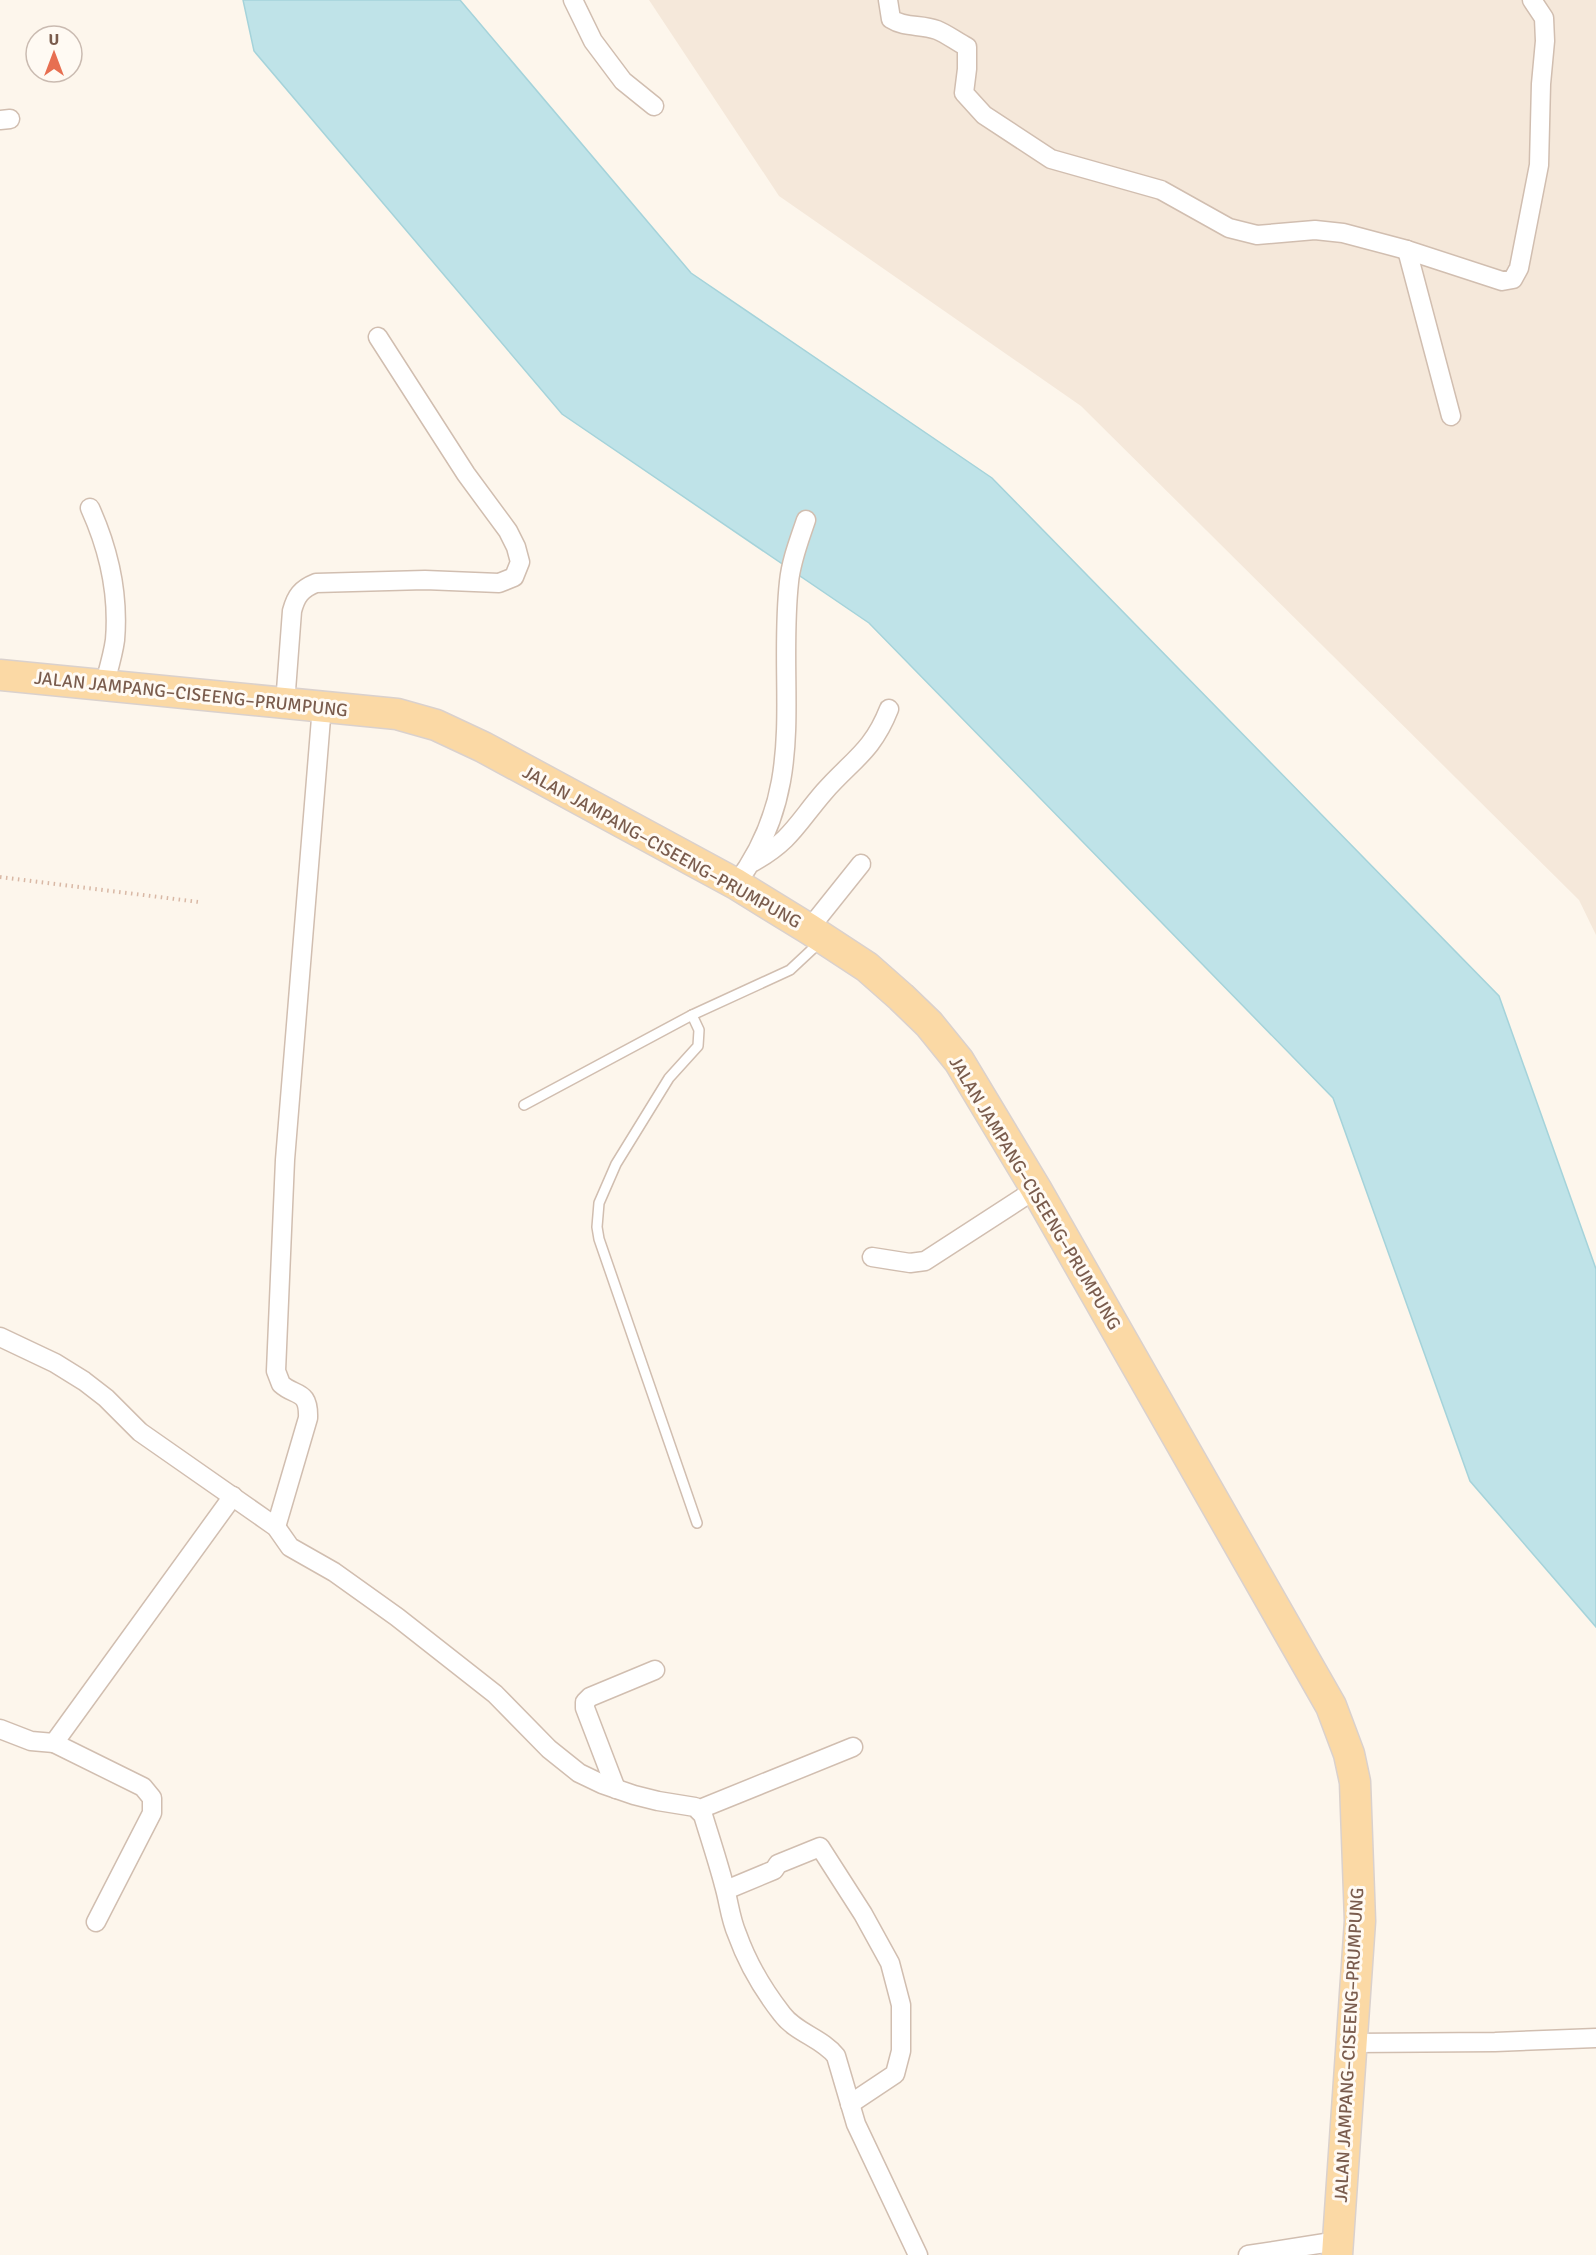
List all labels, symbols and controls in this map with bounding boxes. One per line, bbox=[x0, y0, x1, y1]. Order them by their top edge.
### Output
north arrow bbox=[24, 24, 84, 84]
text: U bbox=[49, 30, 59, 50]
street label: JALAN JAMPANG–CISEENG–PRUMPUNG bbox=[33, 667, 349, 721]
street label: JALAN JAMPANG–CISEENG–PRUMPUNG bbox=[519, 761, 805, 933]
street label: JALAN JAMPANG–CISEENG–PRUMPUNG bbox=[944, 1052, 1126, 1334]
street label: JALAN JAMPANG–CISEENG–PRUMPUNG bbox=[1330, 1887, 1368, 2203]

